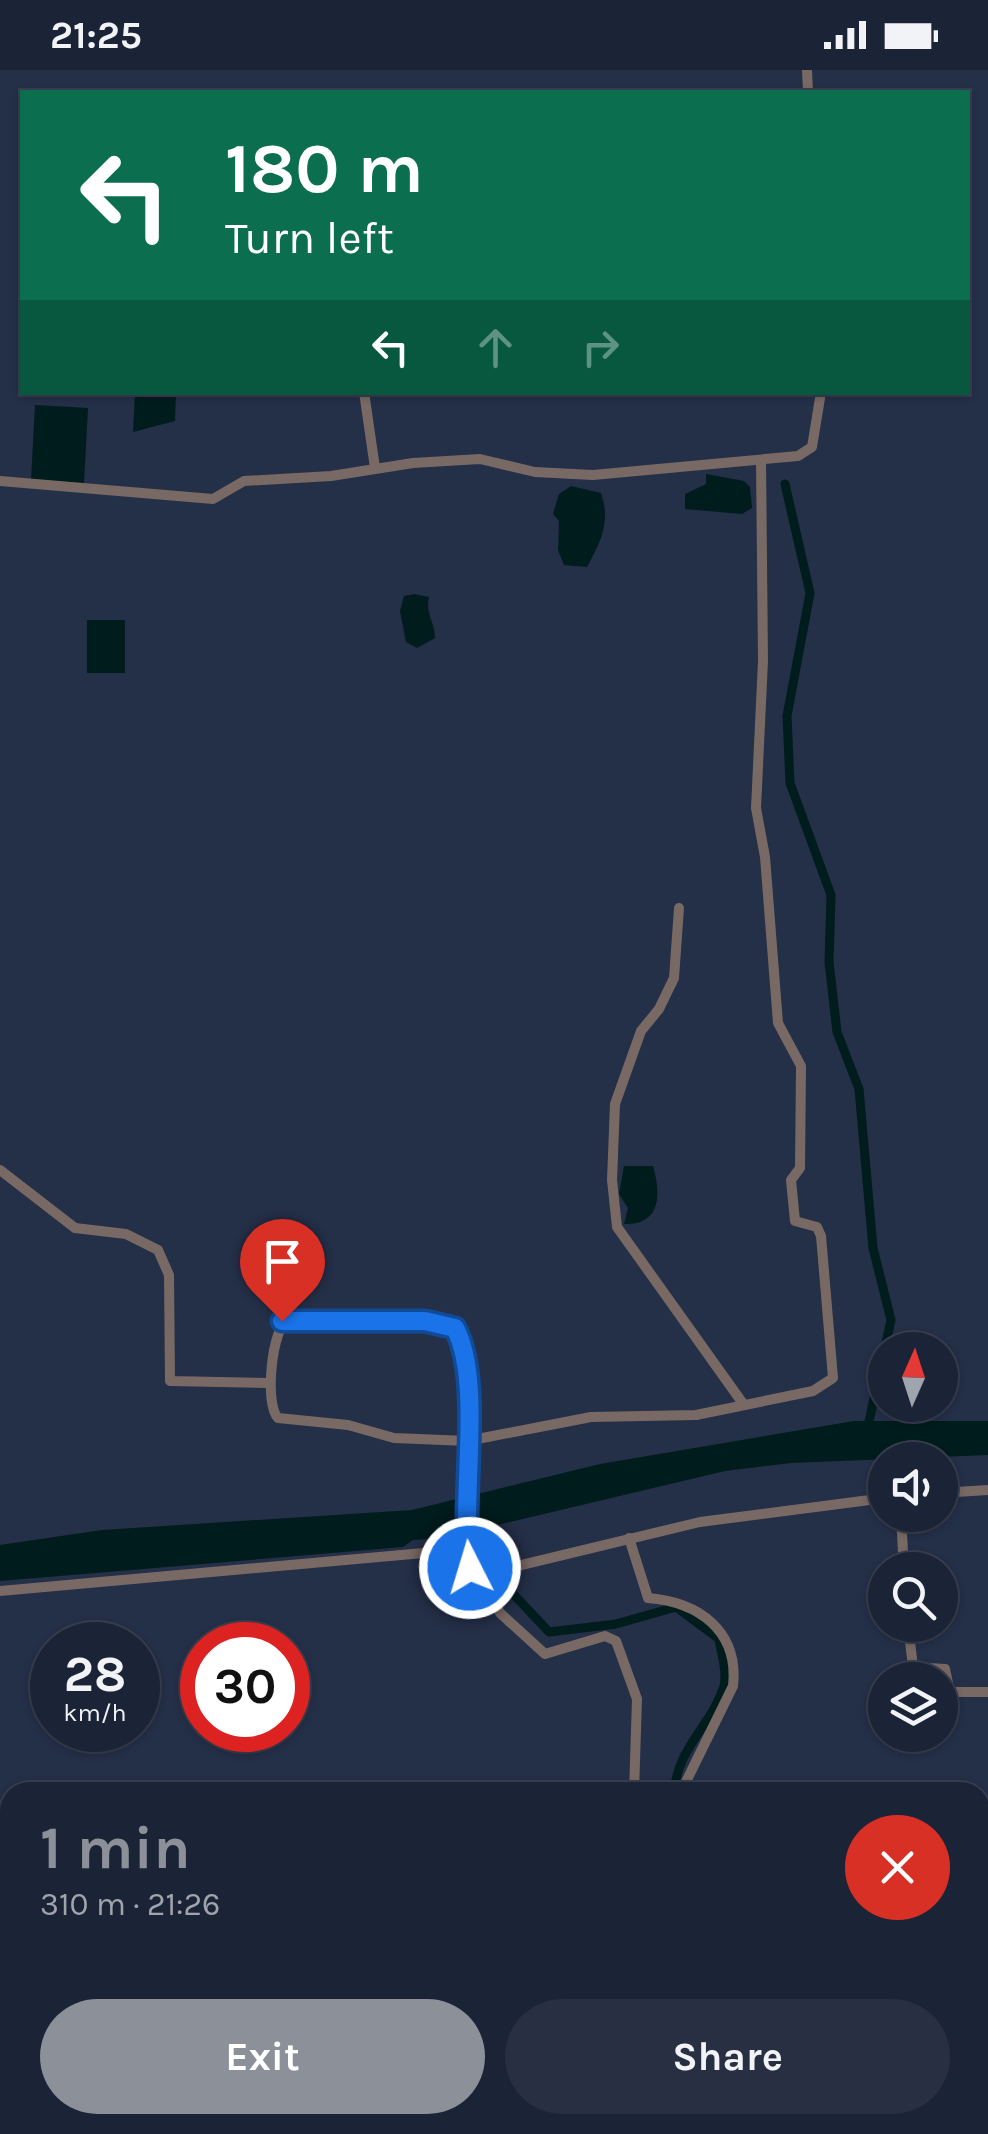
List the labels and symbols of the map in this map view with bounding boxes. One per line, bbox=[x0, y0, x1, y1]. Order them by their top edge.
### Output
pin bbox=[240, 1219, 325, 1322]
north arrow bbox=[868, 1332, 958, 1422]
position arrow bbox=[418, 1516, 522, 1620]
speed limit sign: 30 bbox=[180, 1622, 310, 1752]

